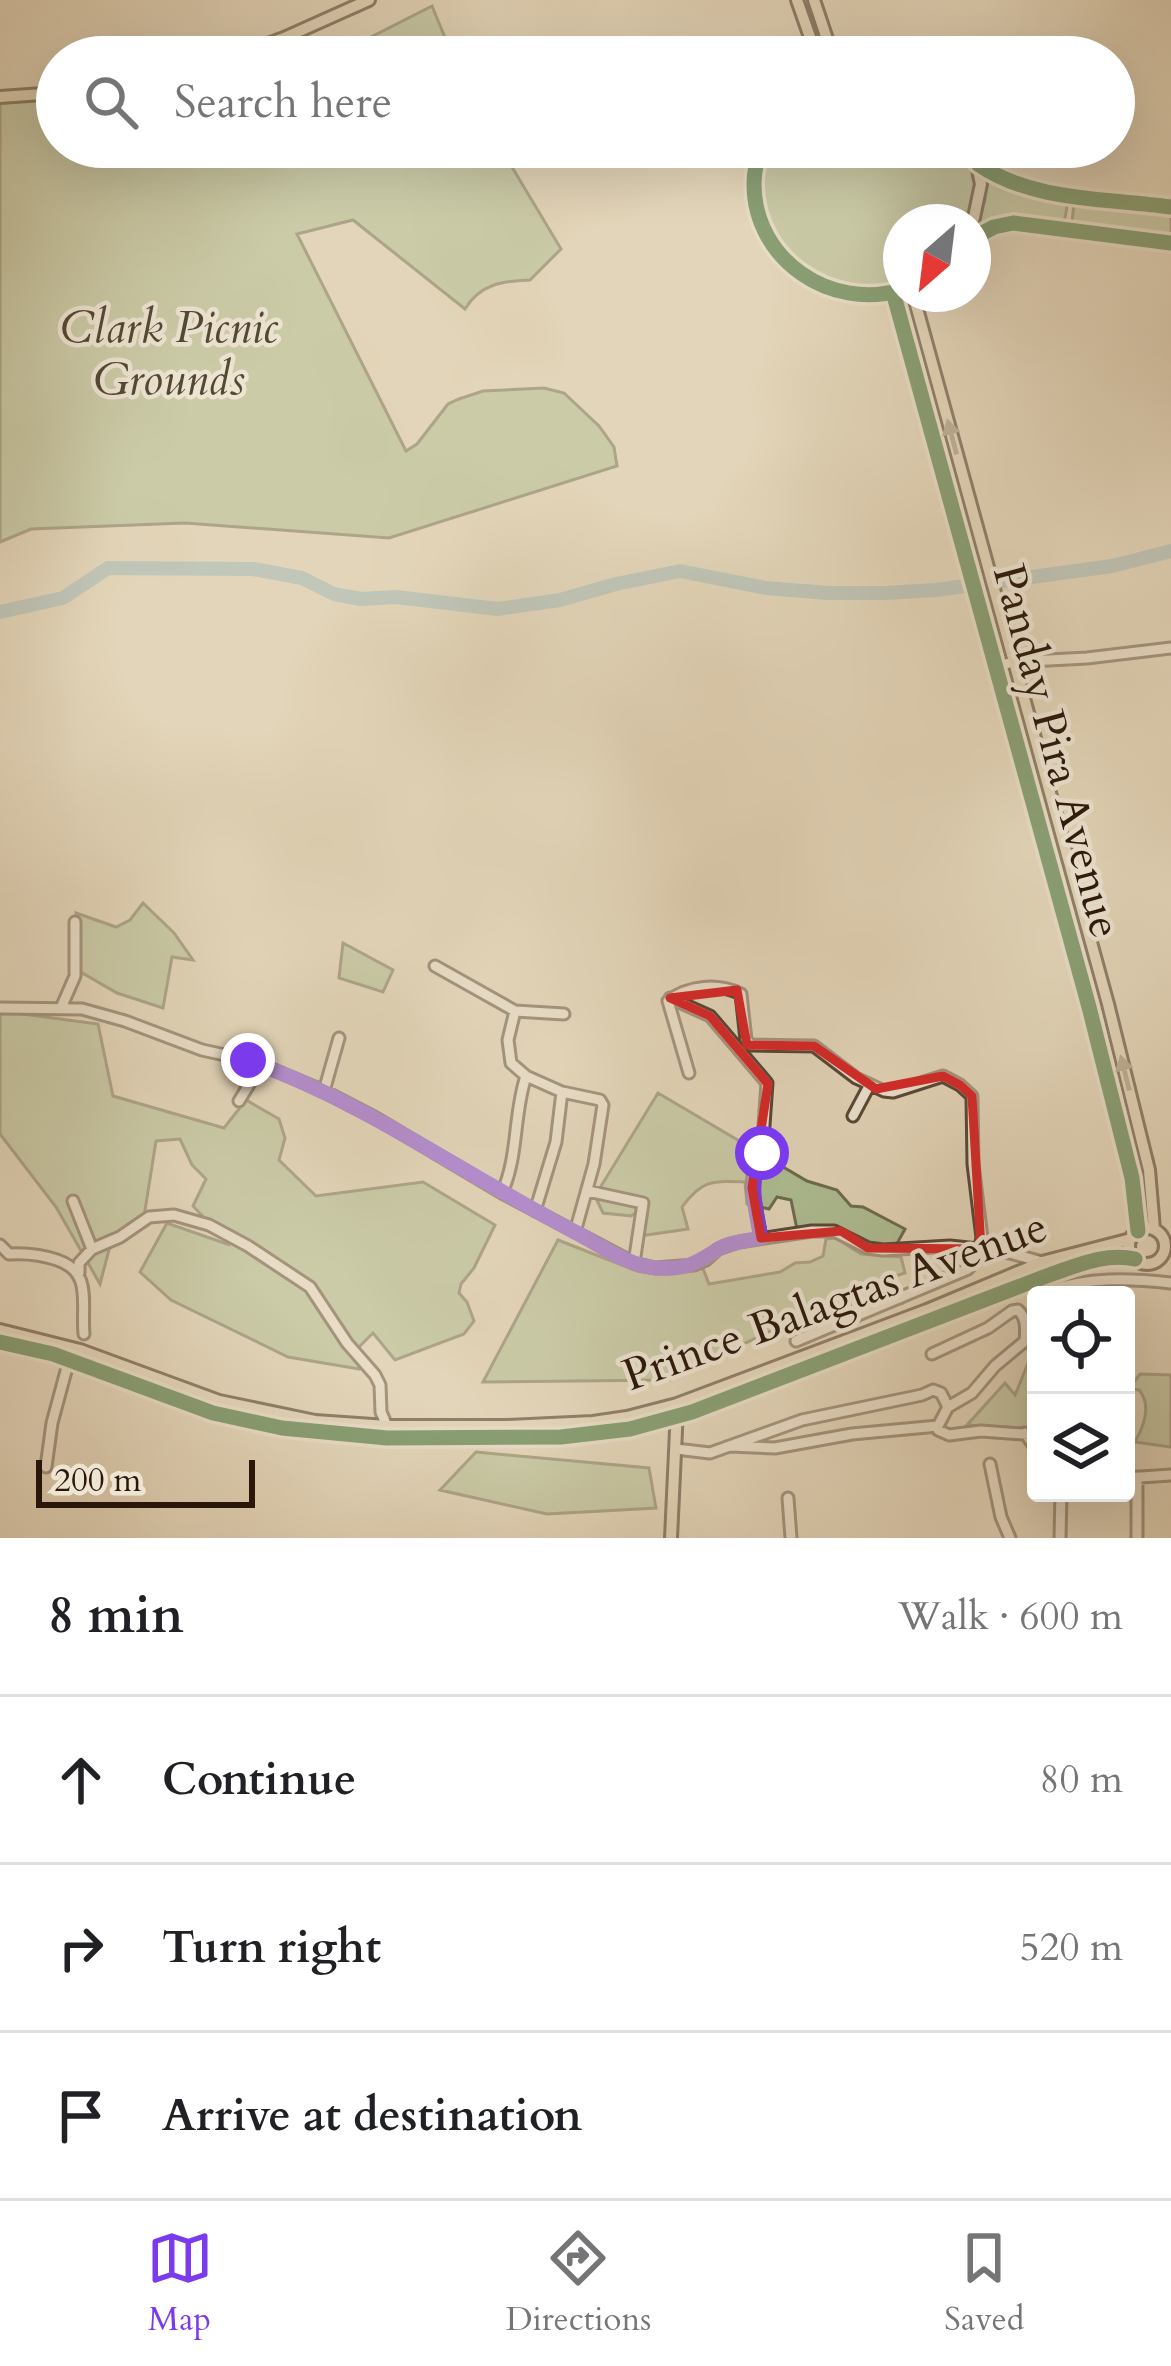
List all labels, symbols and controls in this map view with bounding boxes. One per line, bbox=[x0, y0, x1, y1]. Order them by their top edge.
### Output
search box bbox=[36, 36, 1135, 168]
icon: search bbox=[78, 69, 144, 135]
text: Search here bbox=[174, 72, 392, 133]
north arrow bbox=[883, 204, 991, 312]
park label: Clark Picnic Grounds bbox=[60, 297, 278, 410]
one-way arrow bbox=[941, 418, 960, 455]
street label: Panday Pira Avenue bbox=[978, 558, 1136, 944]
route end bbox=[221, 1033, 275, 1087]
one-way arrow bbox=[1115, 1055, 1134, 1092]
route start bbox=[735, 1126, 789, 1180]
street label: Prince Balagtas Avenue bbox=[614, 1196, 1056, 1406]
map controls bbox=[1027, 1286, 1135, 1502]
button: locate bbox=[1027, 1286, 1135, 1394]
button: layers bbox=[1027, 1394, 1135, 1502]
scale bar bbox=[36, 1454, 255, 1507]
text: 200 m bbox=[54, 1458, 141, 1503]
text: 8 min bbox=[48, 1581, 184, 1651]
text: Walk · 600 m bbox=[898, 1590, 1123, 1643]
icon: ahead bbox=[48, 1747, 114, 1813]
text: Continue bbox=[162, 1749, 356, 1810]
text: 80 m bbox=[1040, 1753, 1123, 1806]
icon: right bbox=[48, 1915, 114, 1981]
text: Turn right bbox=[162, 1917, 381, 1978]
text: 520 m bbox=[1020, 1921, 1123, 1974]
icon: arrive bbox=[48, 2083, 114, 2149]
text: Arrive at destination bbox=[162, 2085, 582, 2146]
tab: Map bbox=[147, 2225, 213, 2342]
tab: Directions bbox=[506, 2225, 651, 2342]
tab: Saved bbox=[944, 2225, 1024, 2342]

